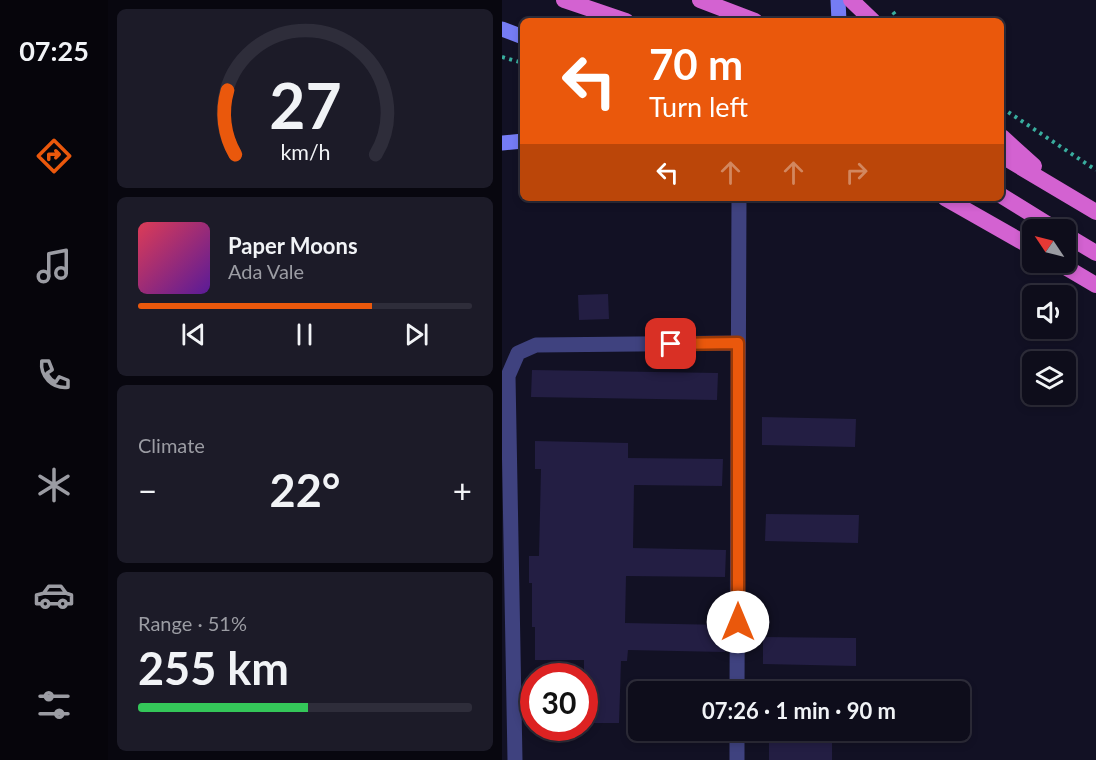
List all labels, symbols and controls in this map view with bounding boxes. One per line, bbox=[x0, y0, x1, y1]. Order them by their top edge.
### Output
text: 07:25 bbox=[19, 34, 89, 67]
text: 70 m bbox=[649, 39, 743, 89]
icon: left bbox=[550, 42, 628, 120]
text: 27 bbox=[269, 68, 341, 143]
text: Turn left bbox=[649, 90, 748, 123]
icon: directions bbox=[33, 135, 75, 177]
text: km/h bbox=[280, 140, 330, 166]
icon: left bbox=[651, 156, 684, 189]
icon: ahead bbox=[714, 156, 747, 189]
icon: ahead bbox=[777, 156, 810, 189]
icon: right bbox=[840, 156, 873, 189]
north arrow bbox=[1022, 219, 1076, 273]
map controls bbox=[1022, 219, 1076, 405]
text: Paper Moons bbox=[228, 232, 358, 259]
icon: music bbox=[33, 245, 75, 287]
text: Ada Vale bbox=[228, 259, 304, 283]
button: sound bbox=[1022, 285, 1076, 339]
icon: previous bbox=[177, 318, 210, 351]
icon: pause bbox=[288, 318, 321, 351]
icon: next bbox=[400, 318, 433, 351]
pin bbox=[645, 318, 696, 369]
icon: arrive bbox=[654, 327, 687, 360]
button: layers bbox=[1022, 351, 1076, 405]
icon: phone bbox=[33, 354, 75, 396]
text: Climate bbox=[138, 433, 205, 457]
text: 22° bbox=[270, 463, 340, 517]
icon: climate bbox=[33, 464, 75, 506]
text: − bbox=[138, 470, 157, 510]
text: + bbox=[453, 470, 472, 510]
icon: car bbox=[33, 574, 75, 616]
position arrow bbox=[706, 590, 770, 654]
text: Range · 51% bbox=[138, 611, 247, 635]
text: 255 km bbox=[138, 641, 289, 695]
speed limit sign: 30 bbox=[520, 663, 598, 741]
icon: filters bbox=[33, 684, 75, 726]
text: 07:26 · 1 min · 90 m bbox=[702, 697, 896, 724]

